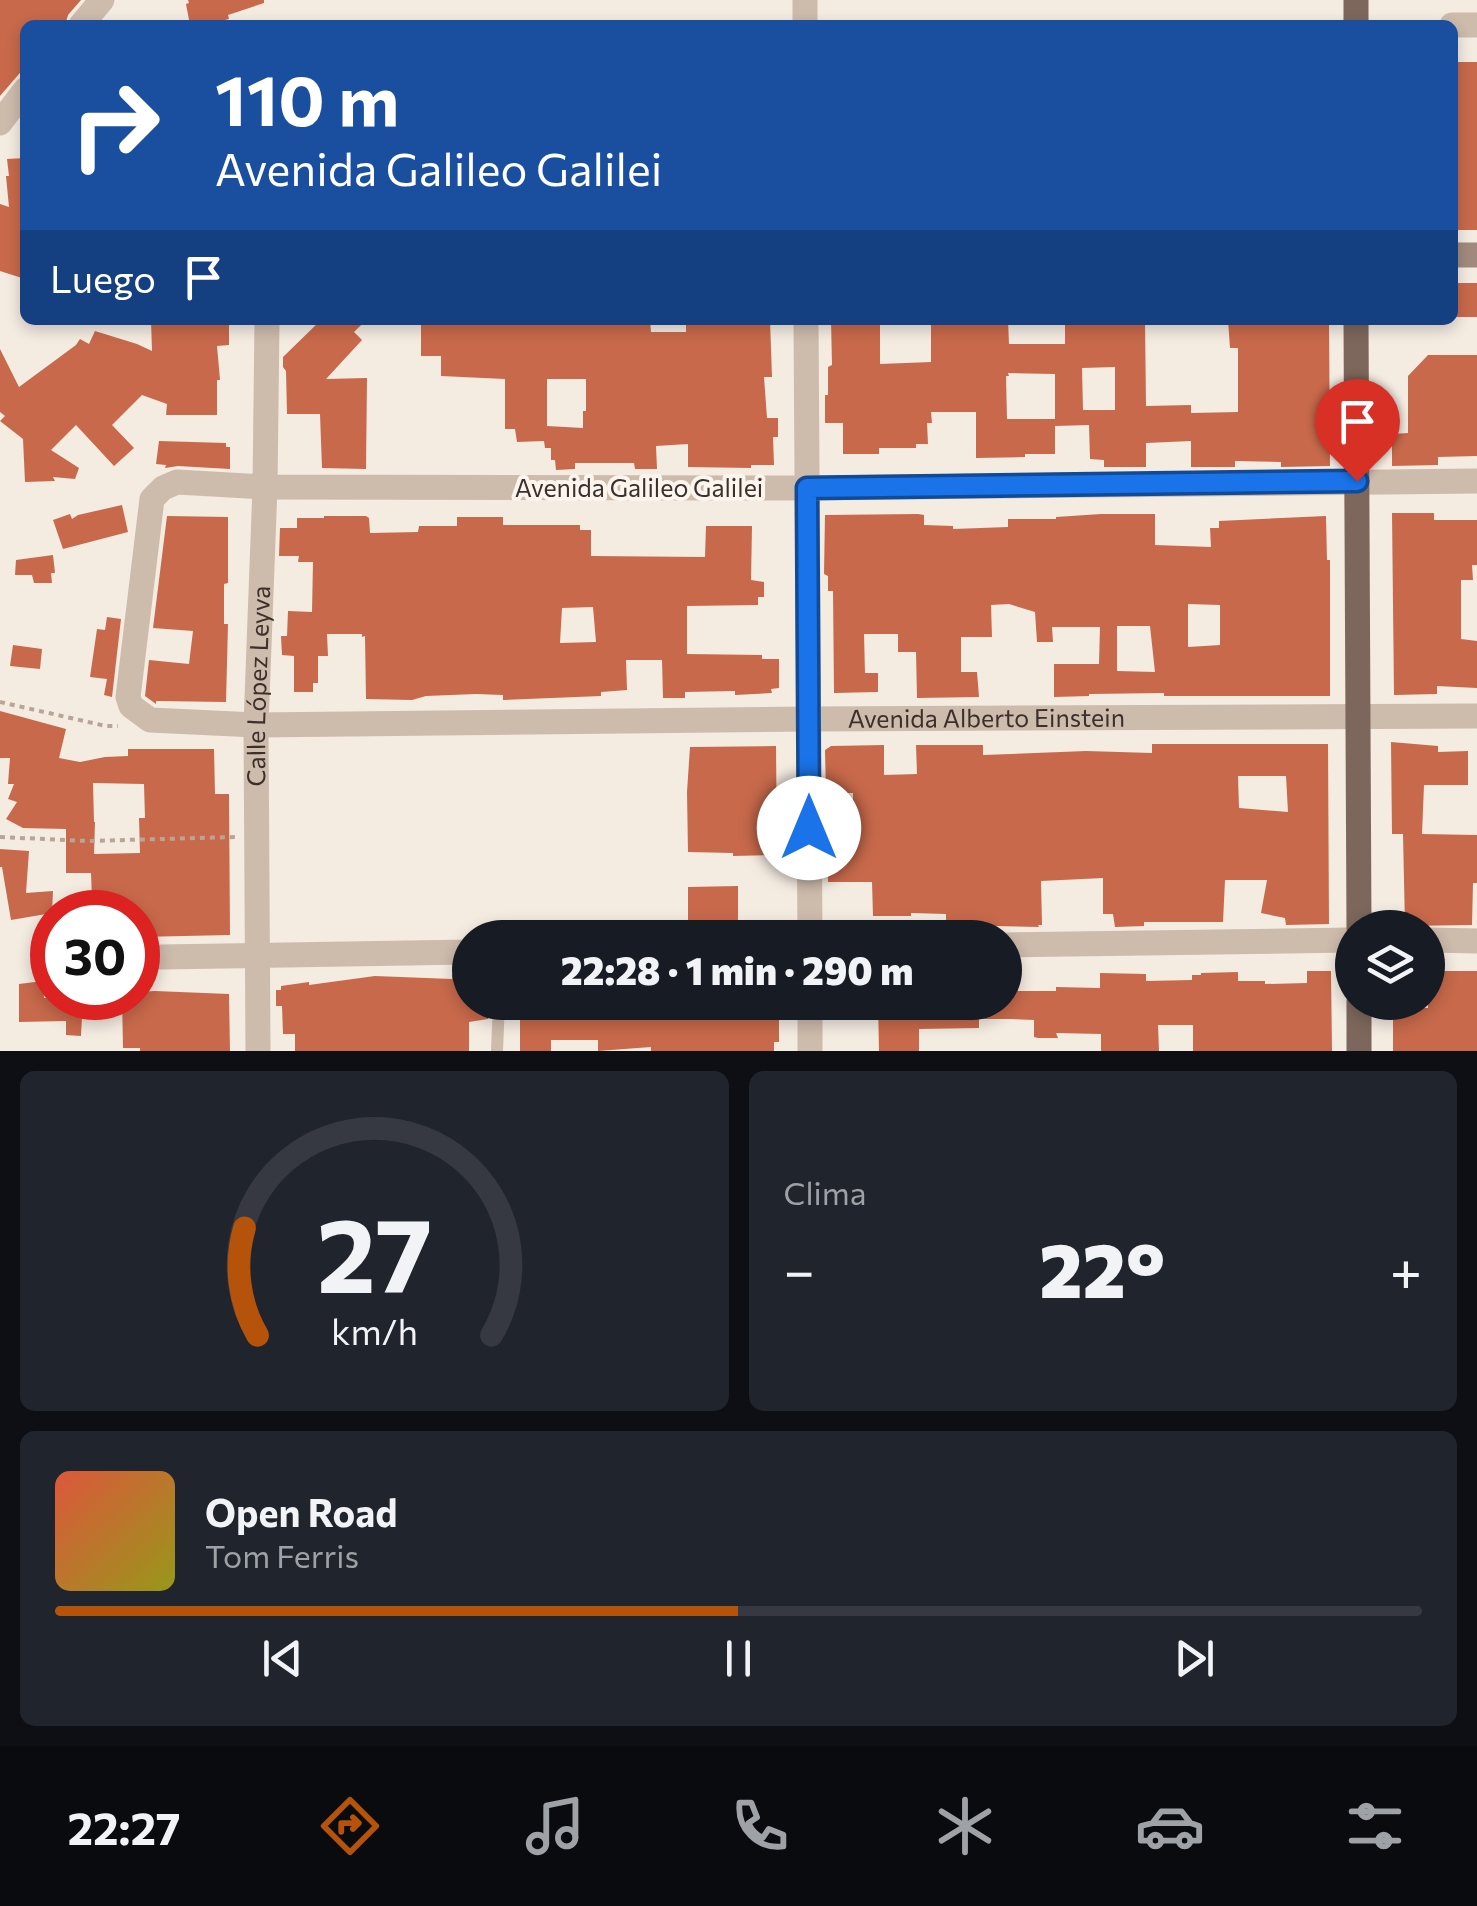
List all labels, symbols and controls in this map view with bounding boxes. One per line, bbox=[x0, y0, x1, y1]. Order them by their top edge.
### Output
text: 110 m bbox=[215, 55, 399, 140]
icon: right bbox=[50, 60, 180, 190]
text: Avenida Galileo Galilei bbox=[215, 140, 662, 195]
icon: arrive bbox=[176, 250, 231, 305]
text: Luego bbox=[50, 254, 156, 301]
pin bbox=[1315, 379, 1400, 482]
icon: arrive bbox=[1330, 394, 1385, 449]
street label: Avenida Galileo Galilei bbox=[515, 472, 763, 502]
street label: Calle López Leyva bbox=[240, 585, 275, 787]
street label: Avenida Alberto Einstein bbox=[848, 702, 1125, 733]
position arrow bbox=[757, 776, 861, 880]
speed limit sign: 30 bbox=[30, 890, 160, 1020]
map controls bbox=[1335, 910, 1445, 1020]
button: layers bbox=[1335, 910, 1445, 1020]
text: 22:28 · 1 min · 290 m bbox=[561, 946, 913, 993]
text: Clima bbox=[784, 1172, 866, 1212]
text: 27 bbox=[316, 1187, 432, 1314]
text: 22° bbox=[1039, 1222, 1165, 1313]
text: − bbox=[784, 1235, 815, 1302]
text: + bbox=[1390, 1235, 1422, 1302]
text: km/h bbox=[331, 1309, 418, 1352]
text: Open Road bbox=[205, 1488, 398, 1535]
text: Tom Ferris bbox=[205, 1535, 359, 1575]
icon: previous bbox=[255, 1631, 310, 1686]
icon: pause bbox=[711, 1631, 766, 1686]
icon: next bbox=[1167, 1631, 1222, 1686]
icon: directions bbox=[315, 1791, 385, 1861]
icon: music bbox=[520, 1791, 590, 1861]
icon: phone bbox=[725, 1791, 795, 1861]
icon: climate bbox=[930, 1791, 1000, 1861]
icon: car bbox=[1135, 1791, 1205, 1861]
icon: filters bbox=[1340, 1791, 1410, 1861]
text: 22:27 bbox=[67, 1799, 181, 1854]

